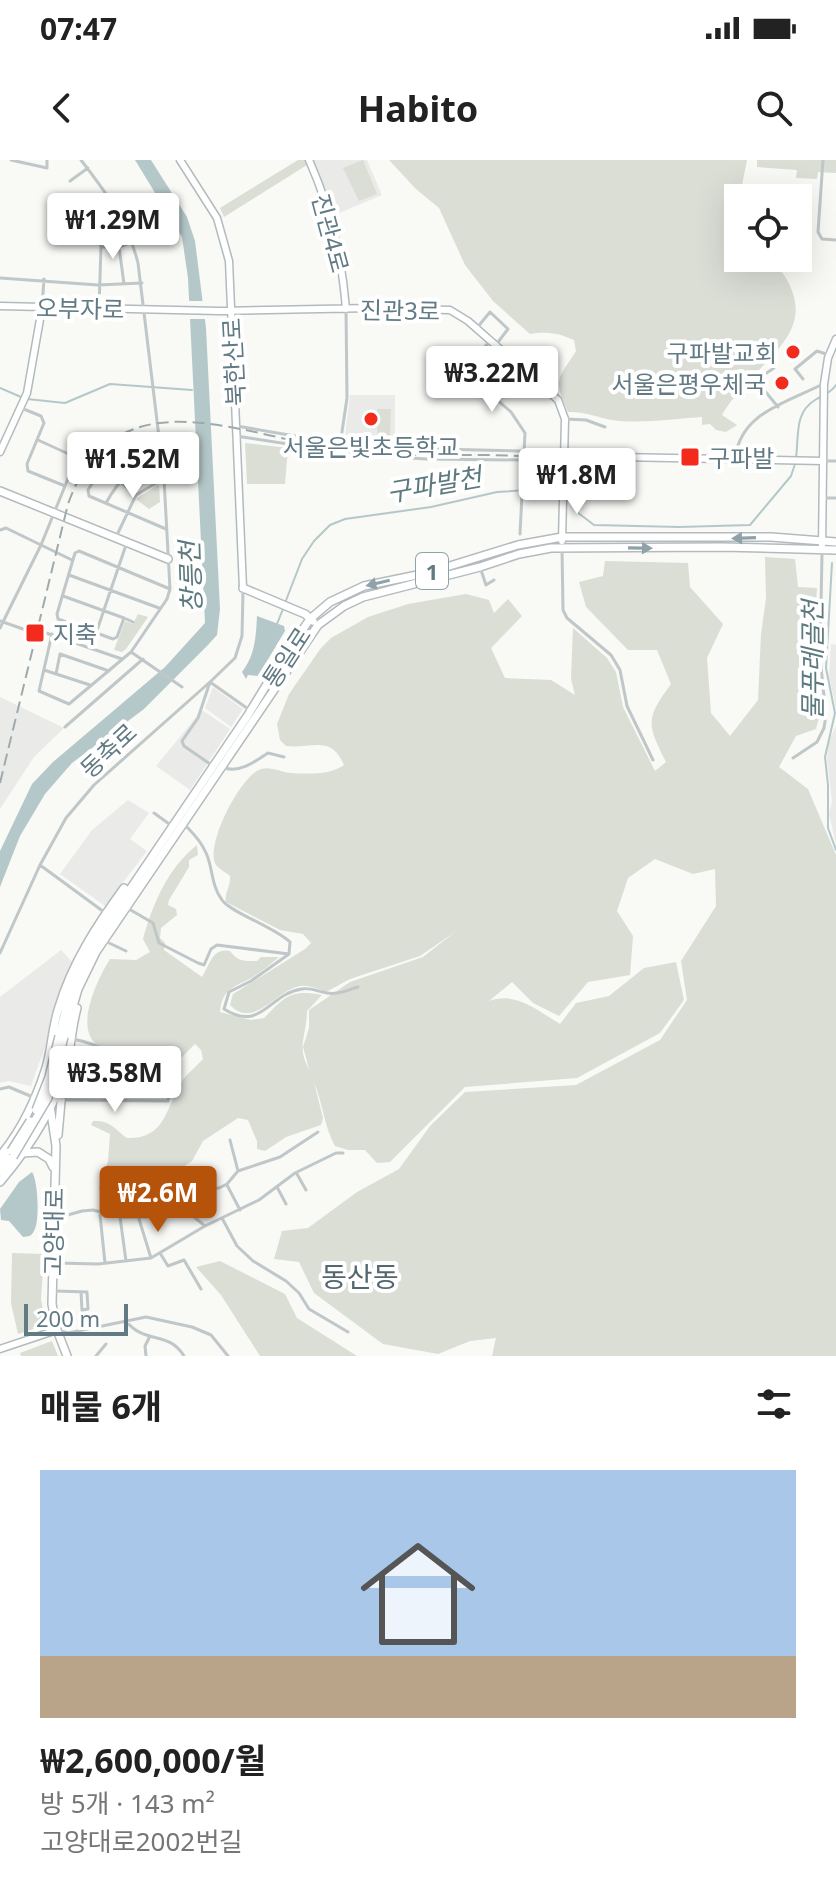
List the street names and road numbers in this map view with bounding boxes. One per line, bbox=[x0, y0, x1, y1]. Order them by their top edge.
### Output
street label: 진관4로 bbox=[305, 190, 357, 276]
street label: 오부자로 bbox=[36, 291, 124, 325]
street label: 진관3로 bbox=[360, 293, 440, 327]
street label: 북한산로 bbox=[214, 317, 252, 407]
road number: 1 bbox=[416, 553, 448, 589]
street label: 통일로 bbox=[254, 620, 318, 694]
street label: 동축로 bbox=[73, 715, 143, 785]
street label: 고양대로 bbox=[36, 1188, 70, 1276]

